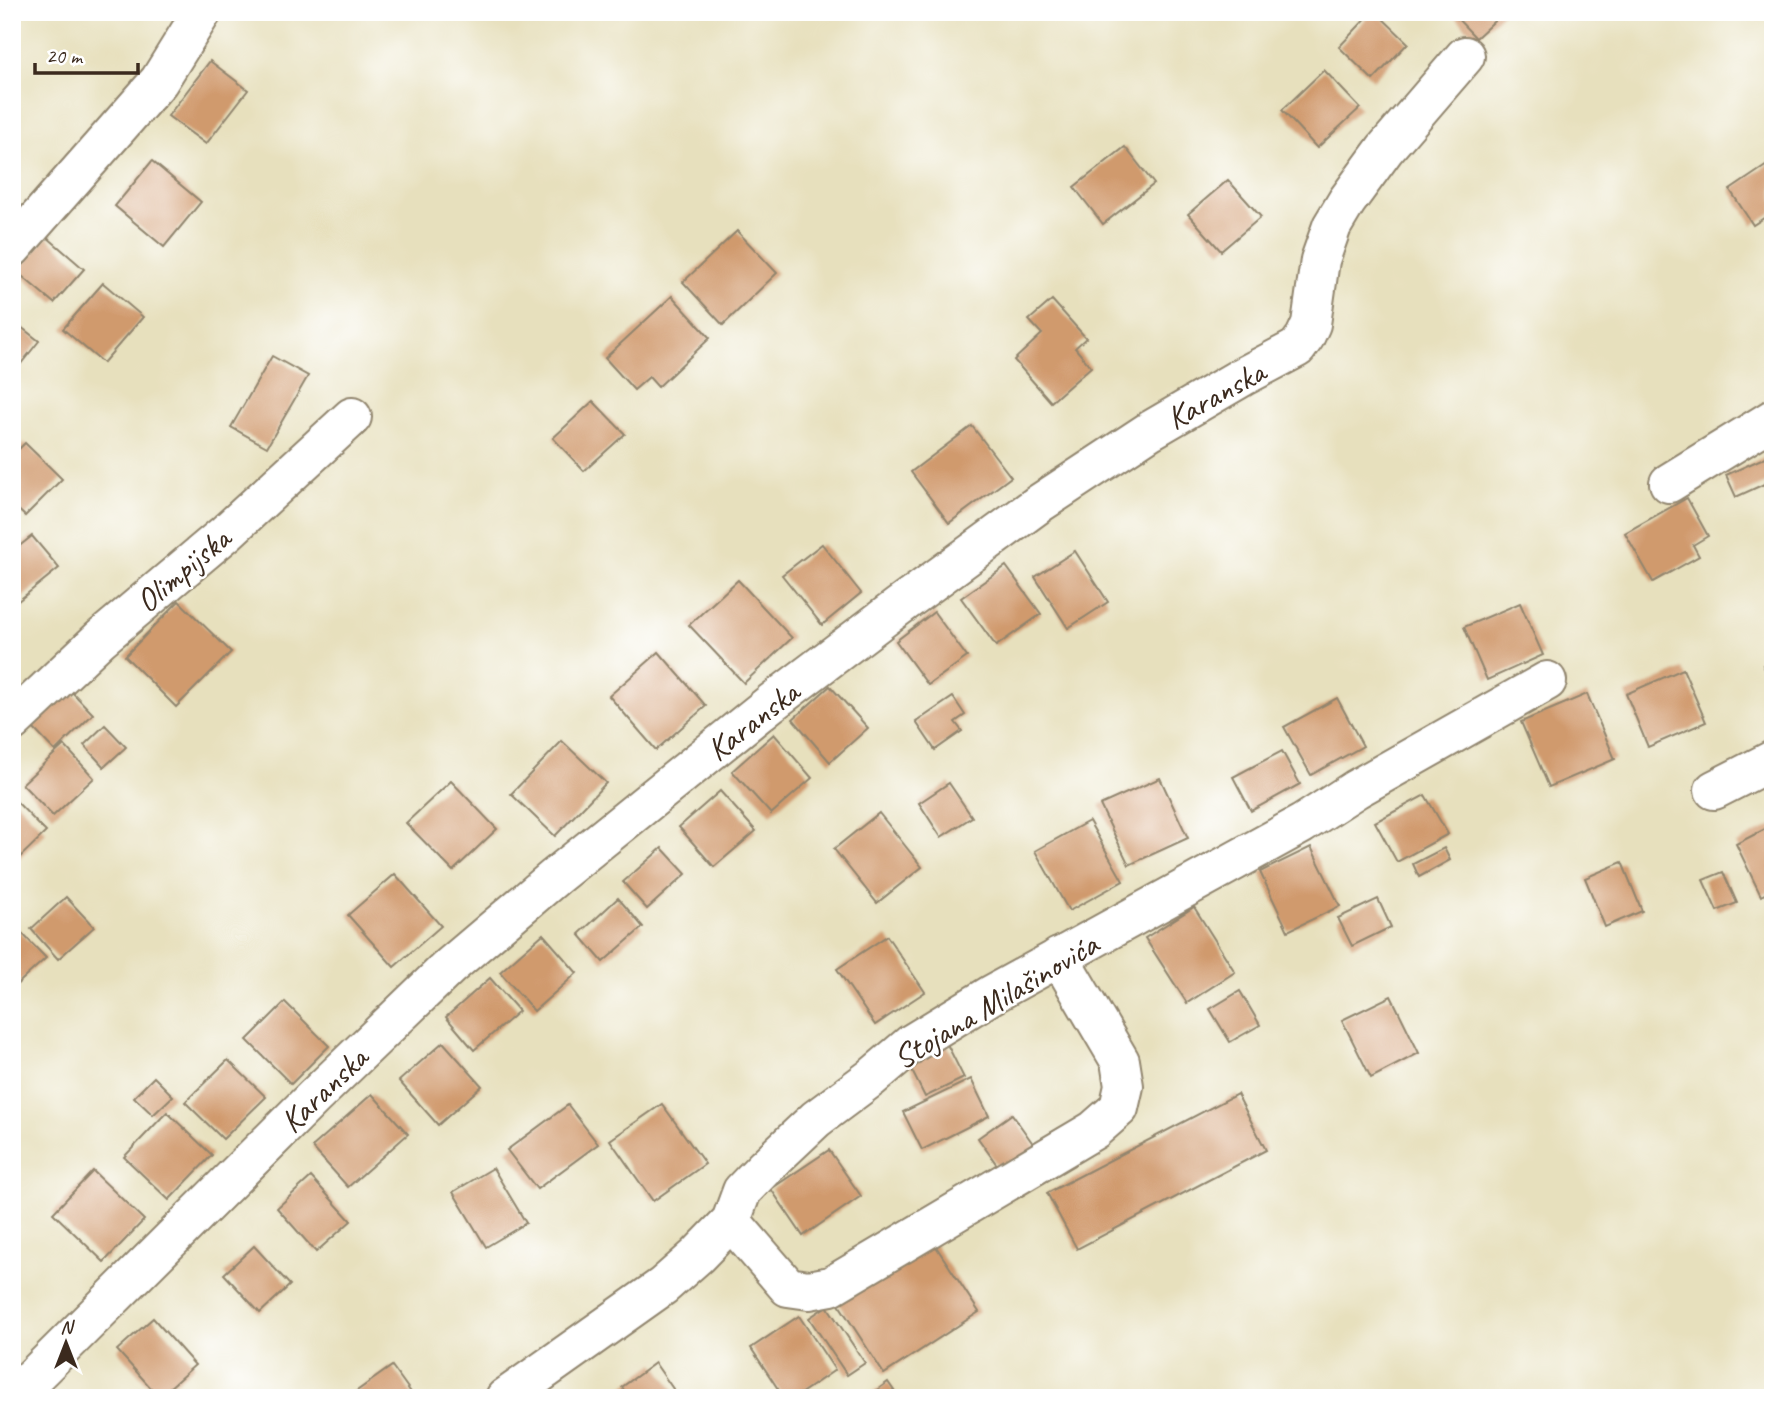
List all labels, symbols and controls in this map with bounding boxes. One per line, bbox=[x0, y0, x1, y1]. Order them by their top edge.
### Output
scale bar bbox=[35, 32, 138, 76]
text: 20 m bbox=[46, 43, 84, 69]
street label: Karanska bbox=[1159, 350, 1274, 439]
street label: Olimpijska bbox=[127, 516, 241, 622]
street label: Karanska bbox=[698, 670, 809, 770]
street label: Stojana Milašinovića bbox=[885, 922, 1108, 1079]
street label: Karanska bbox=[271, 1036, 378, 1142]
north arrow bbox=[32, 1308, 102, 1378]
text: N bbox=[60, 1315, 75, 1339]

